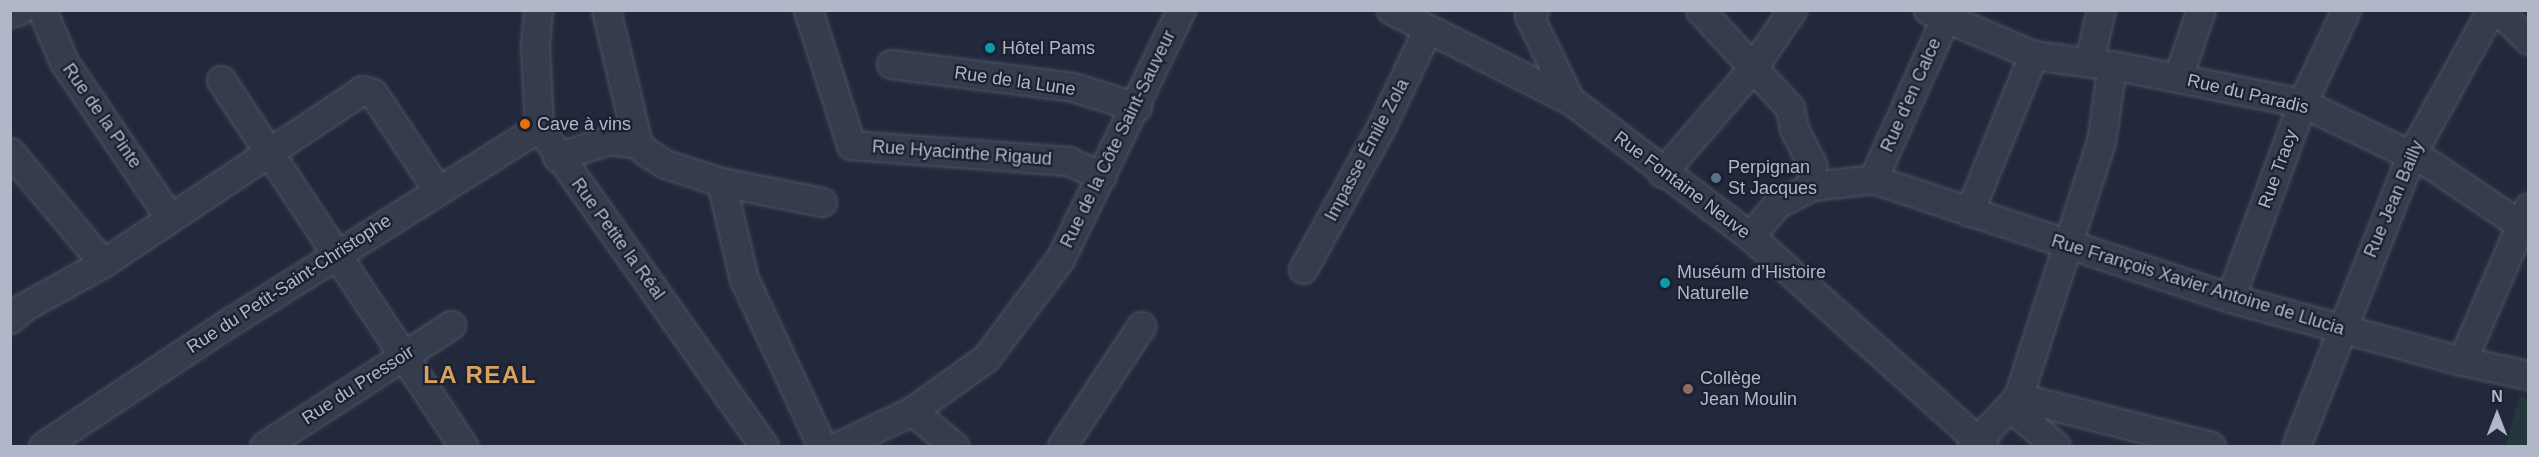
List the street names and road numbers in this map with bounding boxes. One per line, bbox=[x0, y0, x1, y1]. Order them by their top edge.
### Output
street label: Rue de la Côte Saint-Sauveur bbox=[1056, 27, 1180, 251]
street label: Rue d'en Calce bbox=[1876, 35, 1946, 155]
street label: Rue de la Pinte bbox=[58, 59, 146, 173]
street label: Rue de la Lune bbox=[953, 62, 1077, 100]
street label: Rue du Paradis bbox=[2185, 70, 2311, 118]
street label: Impasse Émile Zola bbox=[1320, 75, 1414, 225]
street label: Rue Fontaine Neuve bbox=[1610, 127, 1754, 243]
street label: Rue Tracy bbox=[2254, 127, 2302, 211]
street label: Rue Hyacinthe Rigaud bbox=[871, 136, 1053, 170]
street label: Rue Jean Bailly bbox=[2360, 137, 2428, 261]
street label: Rue Petite la Réal bbox=[567, 174, 669, 304]
street label: Rue du Petit-Saint-Christophe bbox=[183, 210, 395, 358]
street label: Rue François Xavier Antoine de Llucia bbox=[2048, 230, 2348, 340]
street label: Rue du Pressoir bbox=[298, 341, 418, 429]

